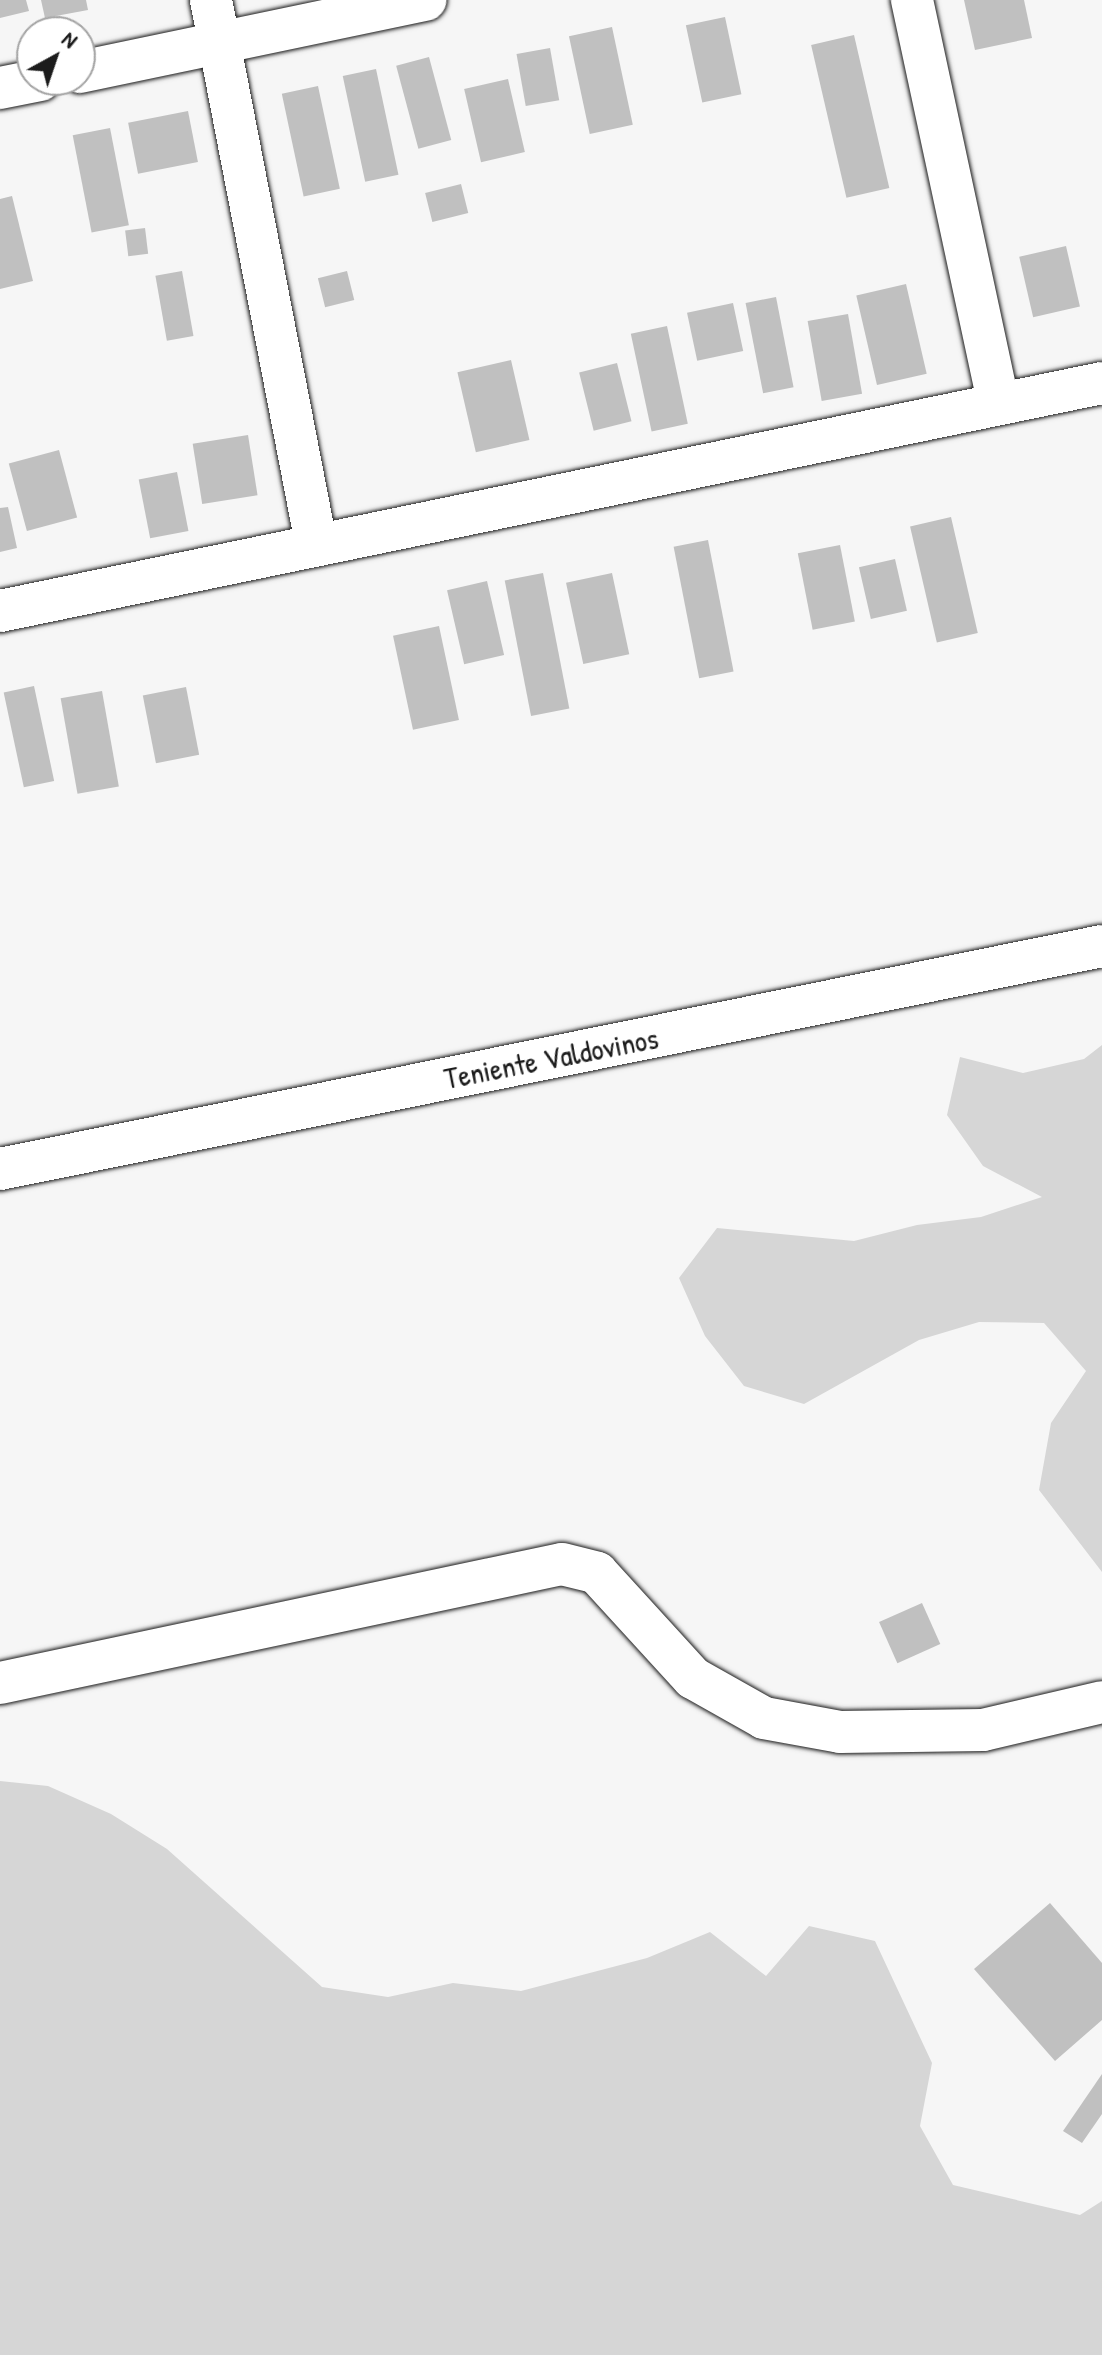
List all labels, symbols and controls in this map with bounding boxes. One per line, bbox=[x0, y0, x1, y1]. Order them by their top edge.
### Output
north arrow bbox=[16, 16, 96, 96]
text: N bbox=[56, 24, 84, 54]
street label: Teniente Valdovinos bbox=[441, 1020, 661, 1096]

